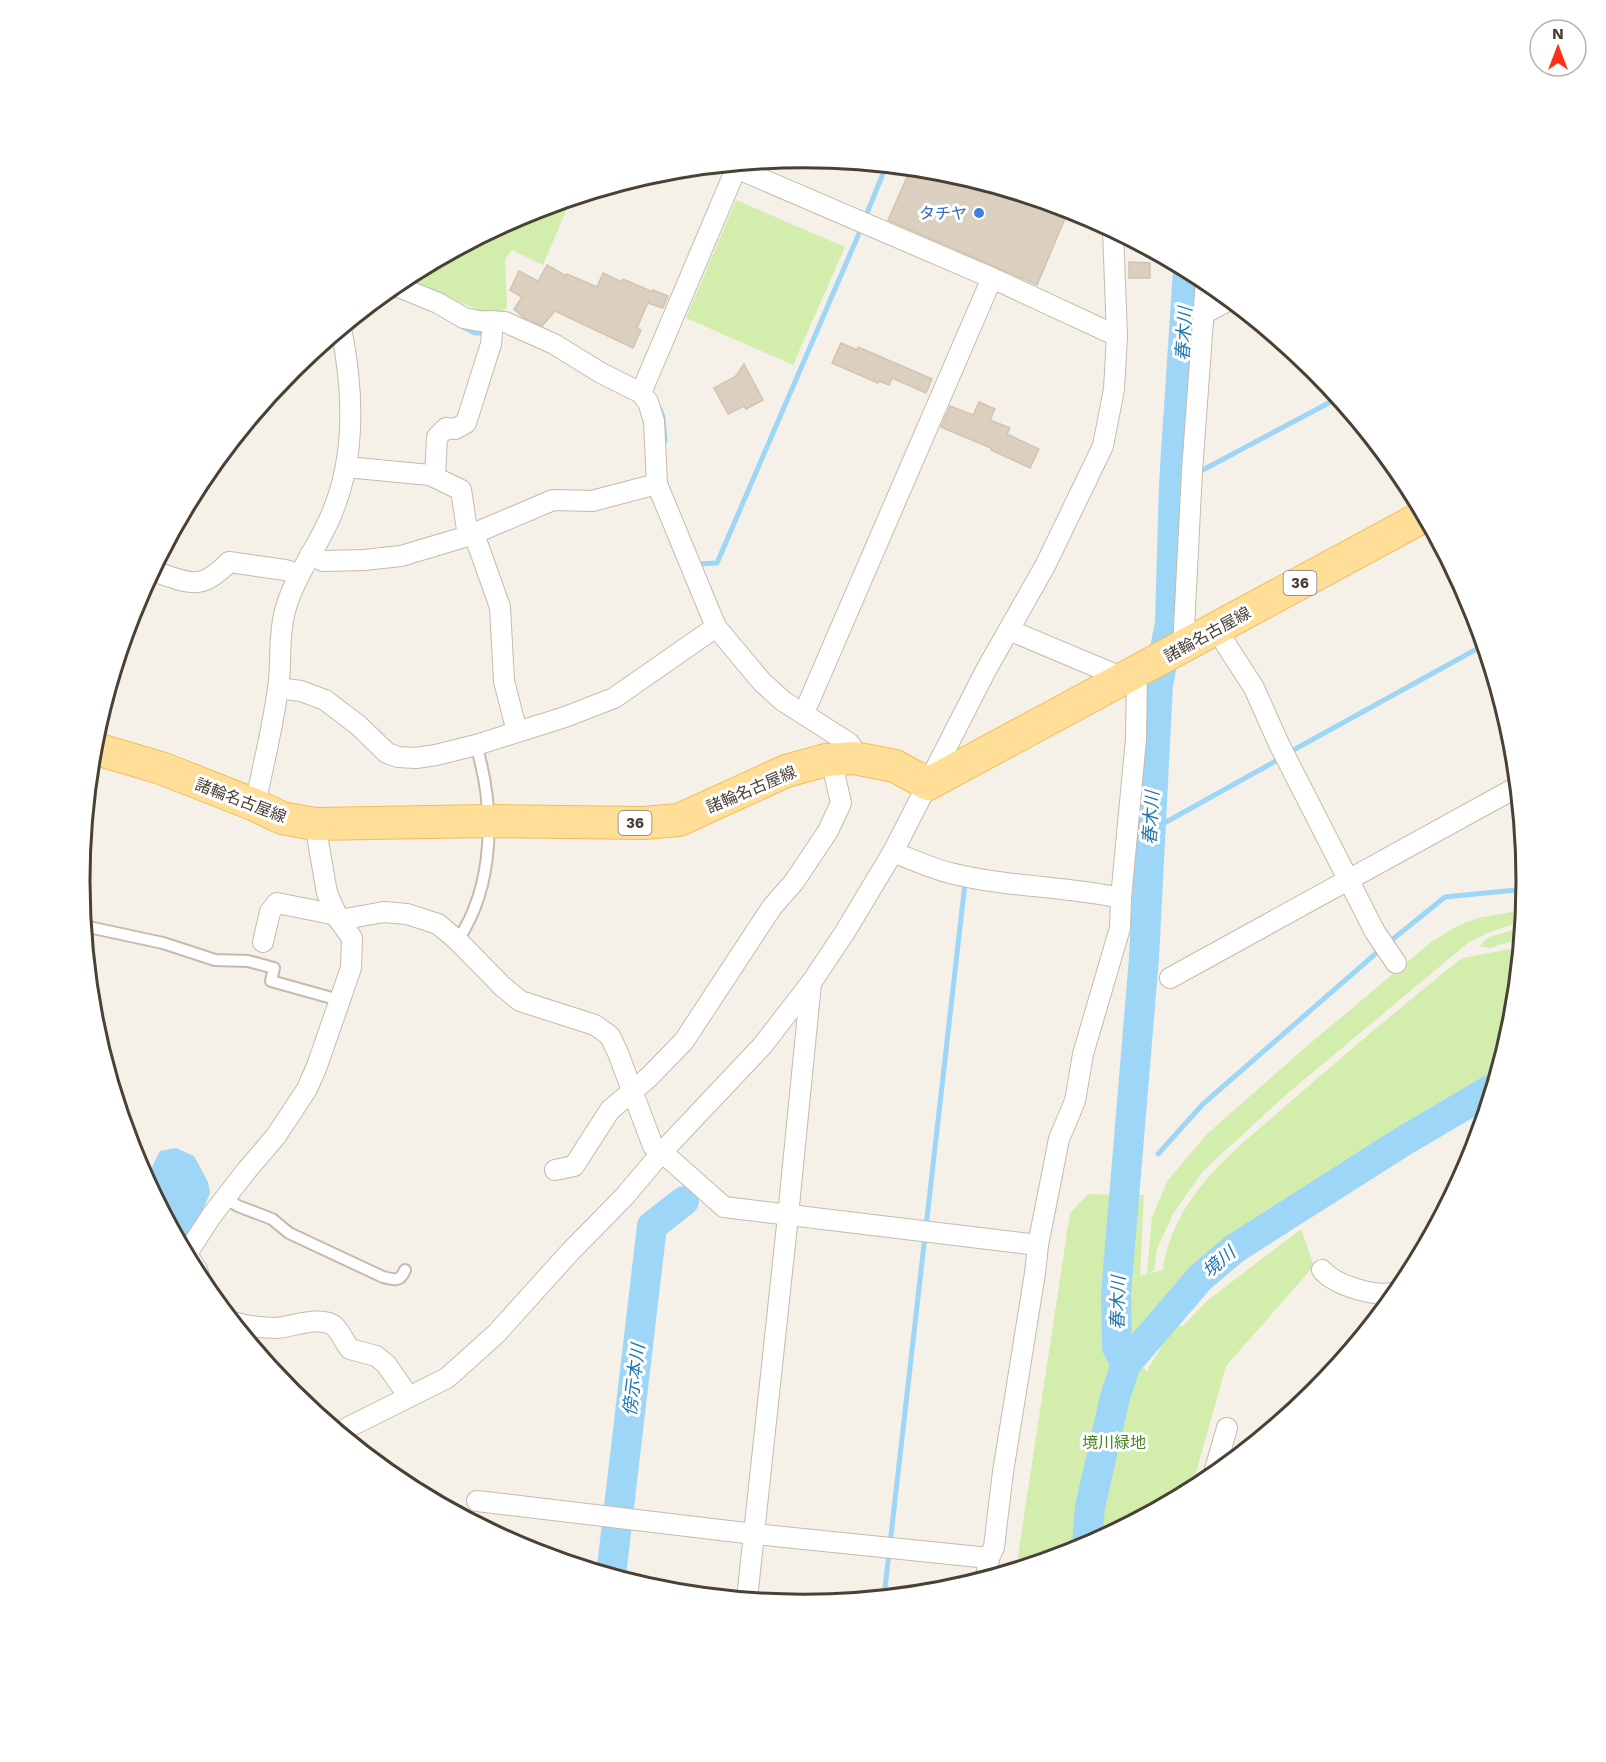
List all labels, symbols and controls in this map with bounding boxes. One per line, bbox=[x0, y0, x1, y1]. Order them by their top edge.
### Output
north arrow bbox=[1528, 18, 1588, 78]
text: N bbox=[1552, 24, 1564, 43]
place label: タチヤ bbox=[919, 204, 967, 223]
marker: タチヤ bbox=[972, 206, 986, 220]
water label: 春木川 bbox=[1172, 304, 1196, 361]
road number: 36 bbox=[1284, 571, 1316, 595]
street label: 諸輪名古屋線 bbox=[1161, 603, 1254, 666]
street label: 諸輪名古屋線 bbox=[703, 762, 799, 817]
street label: 諸輪名古屋線 bbox=[193, 774, 289, 827]
water label: 春木川 bbox=[1139, 788, 1163, 845]
road number: 36 bbox=[618, 811, 652, 835]
water label: 境川 bbox=[1198, 1241, 1241, 1281]
water label: 春木川 bbox=[1107, 1274, 1129, 1330]
water label: 傍示本川 bbox=[619, 1341, 649, 1417]
park label: 境川緑地 bbox=[1082, 1433, 1146, 1452]

